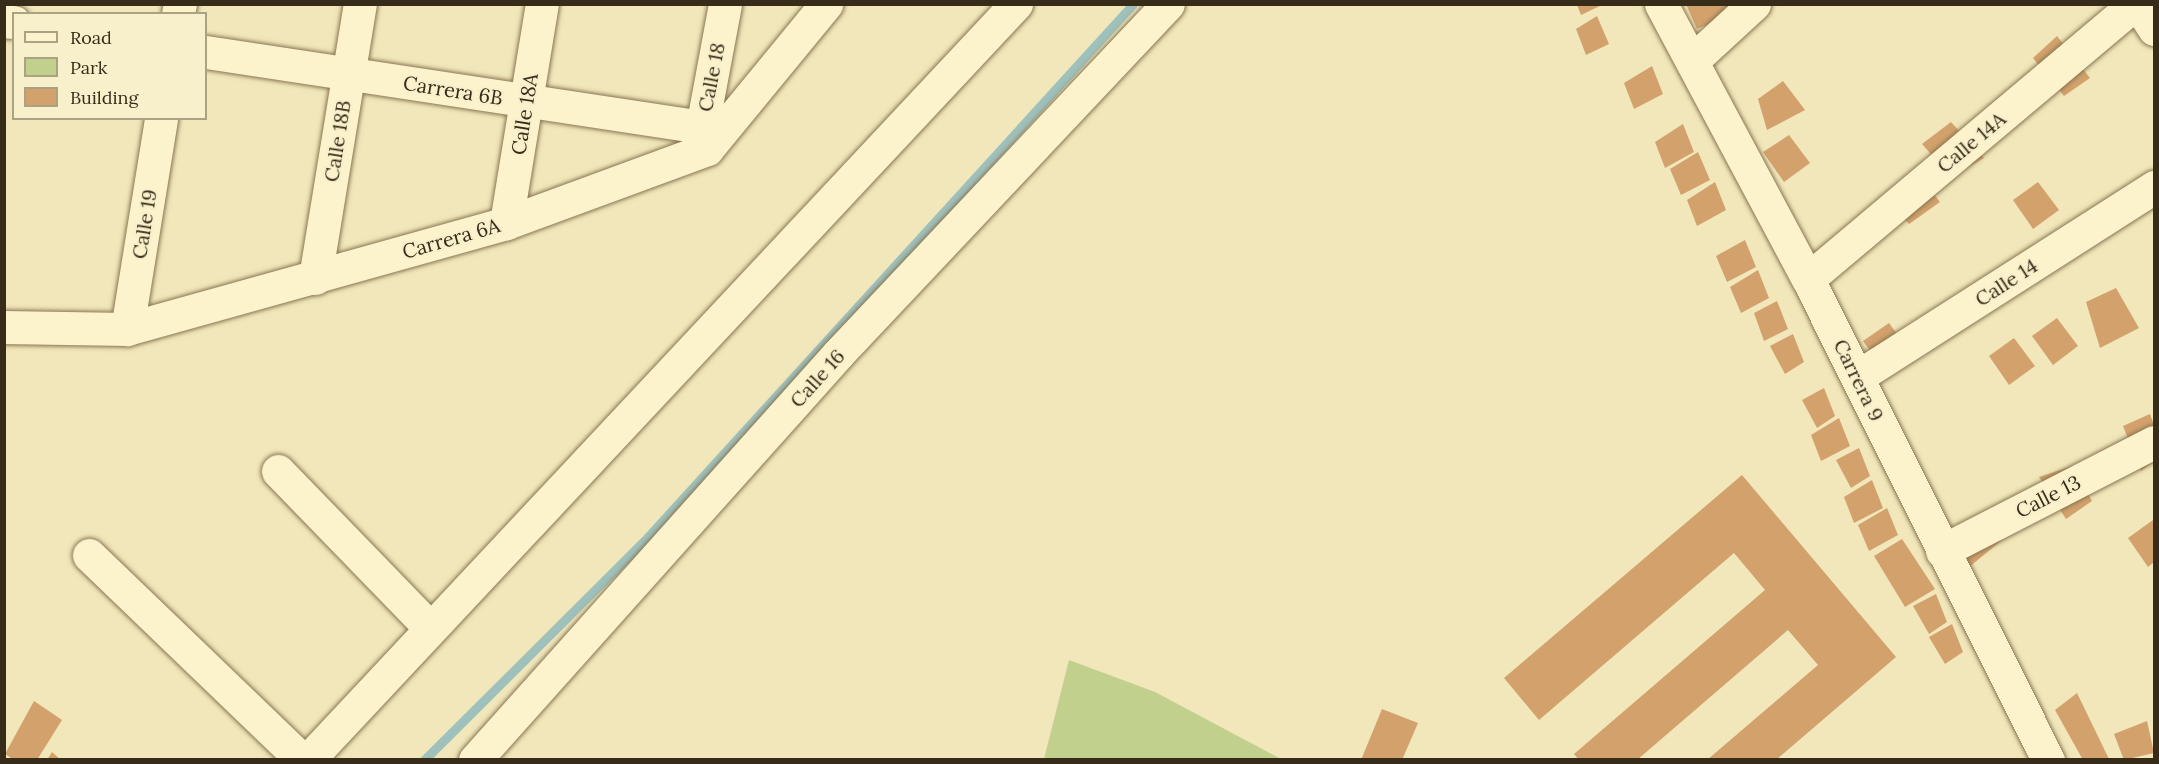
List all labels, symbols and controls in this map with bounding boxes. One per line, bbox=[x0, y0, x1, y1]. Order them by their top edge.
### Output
legend bbox=[12, 12, 207, 120]
text: Road bbox=[70, 26, 112, 49]
street label: Calle 18 bbox=[693, 40, 729, 114]
text: Park bbox=[70, 56, 107, 79]
street label: Carrera 6B bbox=[402, 70, 504, 110]
street label: Calle 18A bbox=[506, 71, 542, 157]
text: Building bbox=[70, 86, 138, 109]
street label: Calle 18B bbox=[319, 99, 355, 183]
street label: Calle 14A bbox=[1932, 106, 2010, 178]
street label: Calle 19 bbox=[127, 187, 161, 261]
street label: Carrera 6A bbox=[399, 213, 503, 263]
street label: Calle 14 bbox=[1970, 253, 2042, 311]
street label: Carrera 9 bbox=[1829, 335, 1889, 425]
street label: Calle 16 bbox=[785, 344, 849, 412]
street label: Calle 13 bbox=[2012, 469, 2084, 523]

